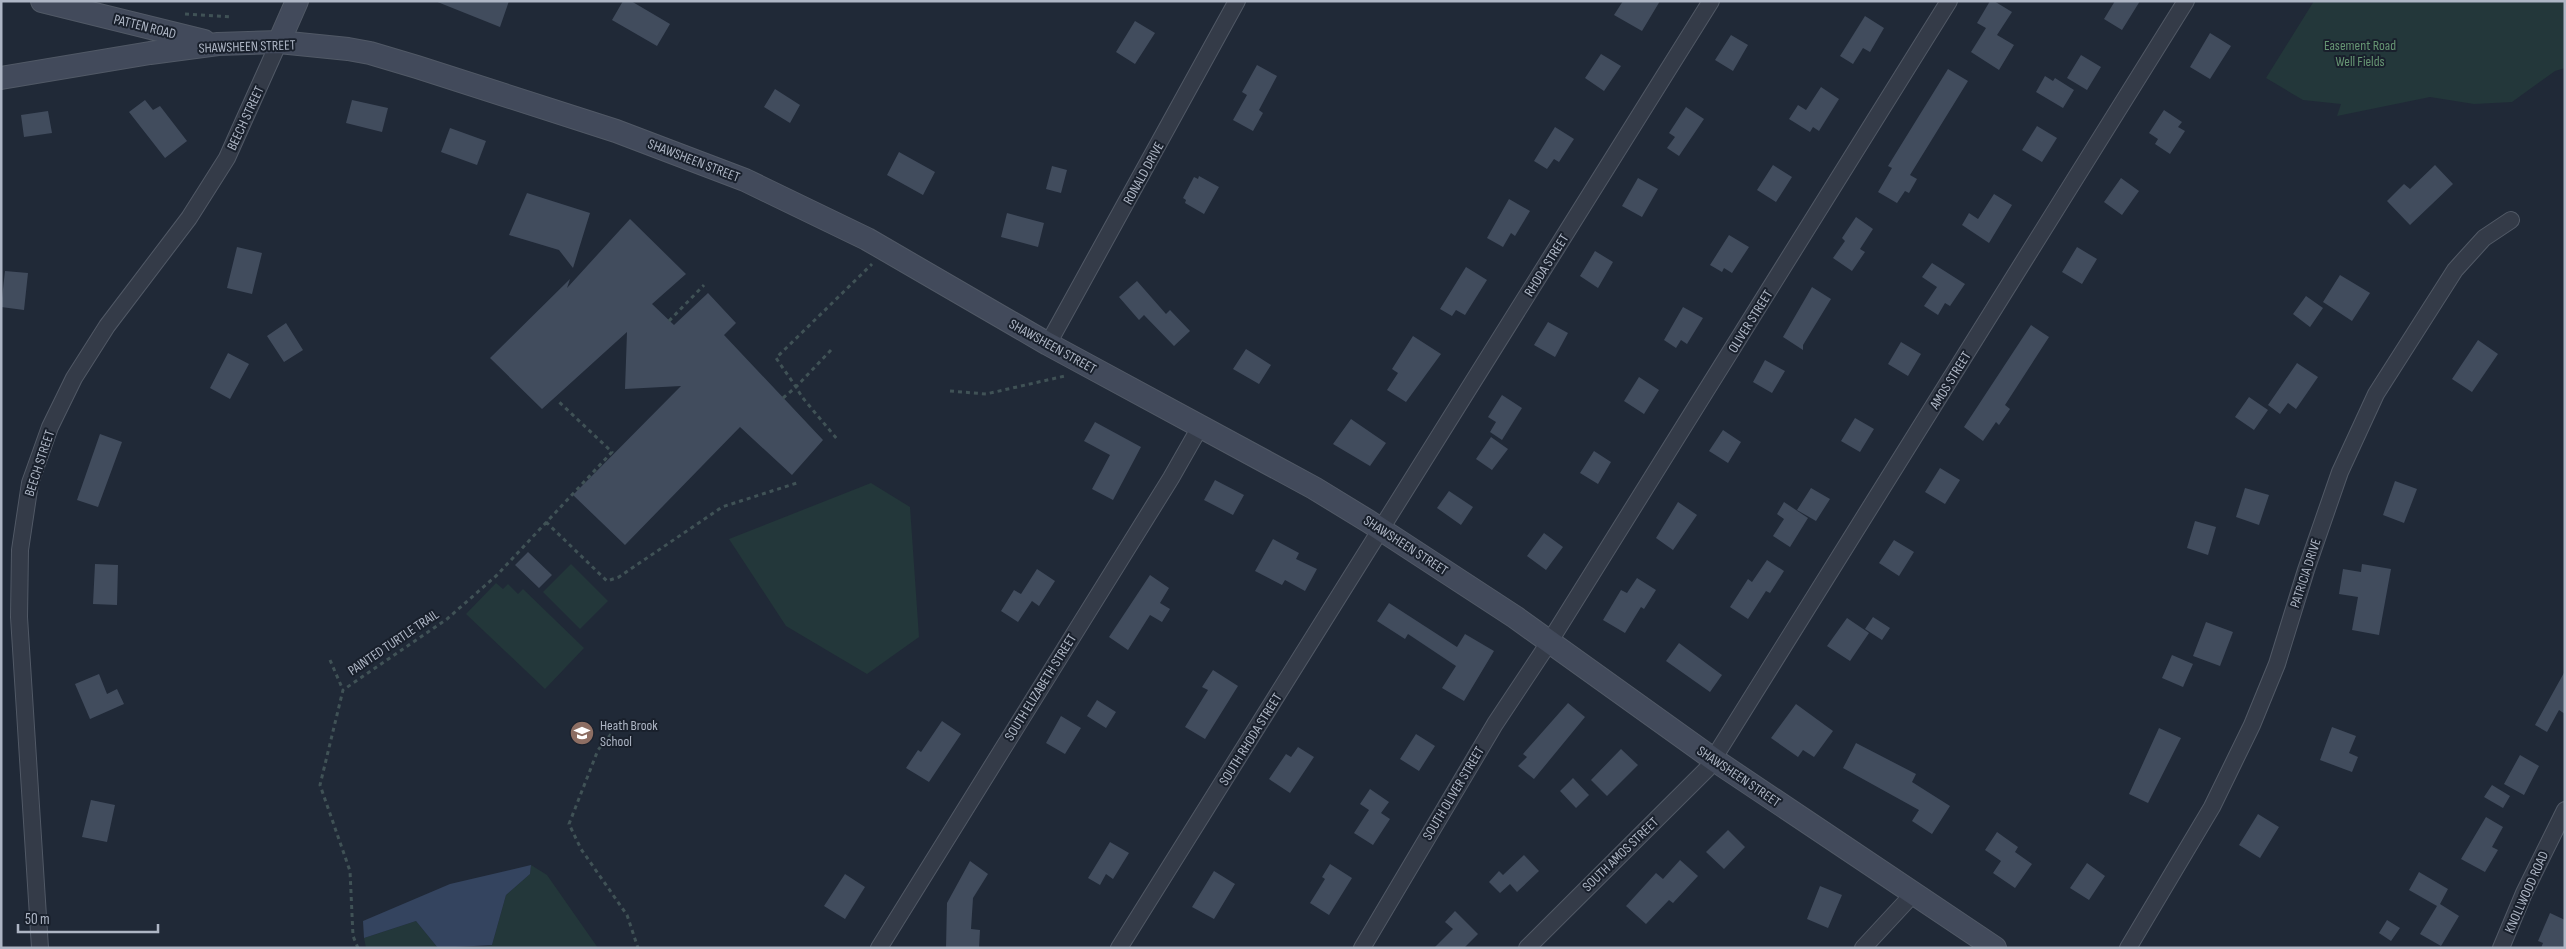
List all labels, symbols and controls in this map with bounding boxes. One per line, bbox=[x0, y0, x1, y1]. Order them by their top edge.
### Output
street label: PATTEN ROAD bbox=[112, 11, 178, 42]
street label: SHAWSHEEN STREET bbox=[198, 36, 296, 57]
park label: Easement Road Well Fields bbox=[2324, 37, 2396, 70]
street label: BEECH STREET bbox=[223, 83, 268, 153]
street label: SHAWSHEEN STREET bbox=[645, 135, 742, 186]
street label: RONALD DRIVE bbox=[1119, 139, 1168, 208]
street label: RHODA STREET bbox=[1520, 231, 1573, 300]
street label: OLIVER STREET bbox=[1724, 286, 1777, 356]
street label: SHAWSHEEN STREET bbox=[1006, 315, 1100, 378]
street label: AMOS STREET bbox=[1926, 348, 1975, 413]
street label: BEECH STREET bbox=[21, 427, 58, 499]
street label: SHAWSHEEN STREET bbox=[1360, 512, 1451, 579]
street label: PATRICIA DRIVE bbox=[2286, 536, 2325, 610]
street label: PAINTED TURTLE TRAIL bbox=[345, 606, 442, 679]
street label: SOUTH ELIZABETH STREET bbox=[1001, 630, 1080, 744]
street label: SOUTH RHODA STREET bbox=[1215, 690, 1286, 789]
place label: Heath Brook School bbox=[600, 717, 658, 750]
school or university icon: Heath Brook School bbox=[569, 720, 595, 746]
street label: SHAWSHEEN STREET bbox=[1694, 742, 1784, 811]
street label: SOUTH OLIVER STREET bbox=[1419, 743, 1488, 843]
street label: SOUTH AMOS STREET bbox=[1579, 813, 1662, 895]
street label: KNOLLWOOD ROAD bbox=[2501, 848, 2552, 936]
scale bar bbox=[18, 902, 158, 934]
text: 50 m bbox=[25, 910, 50, 929]

